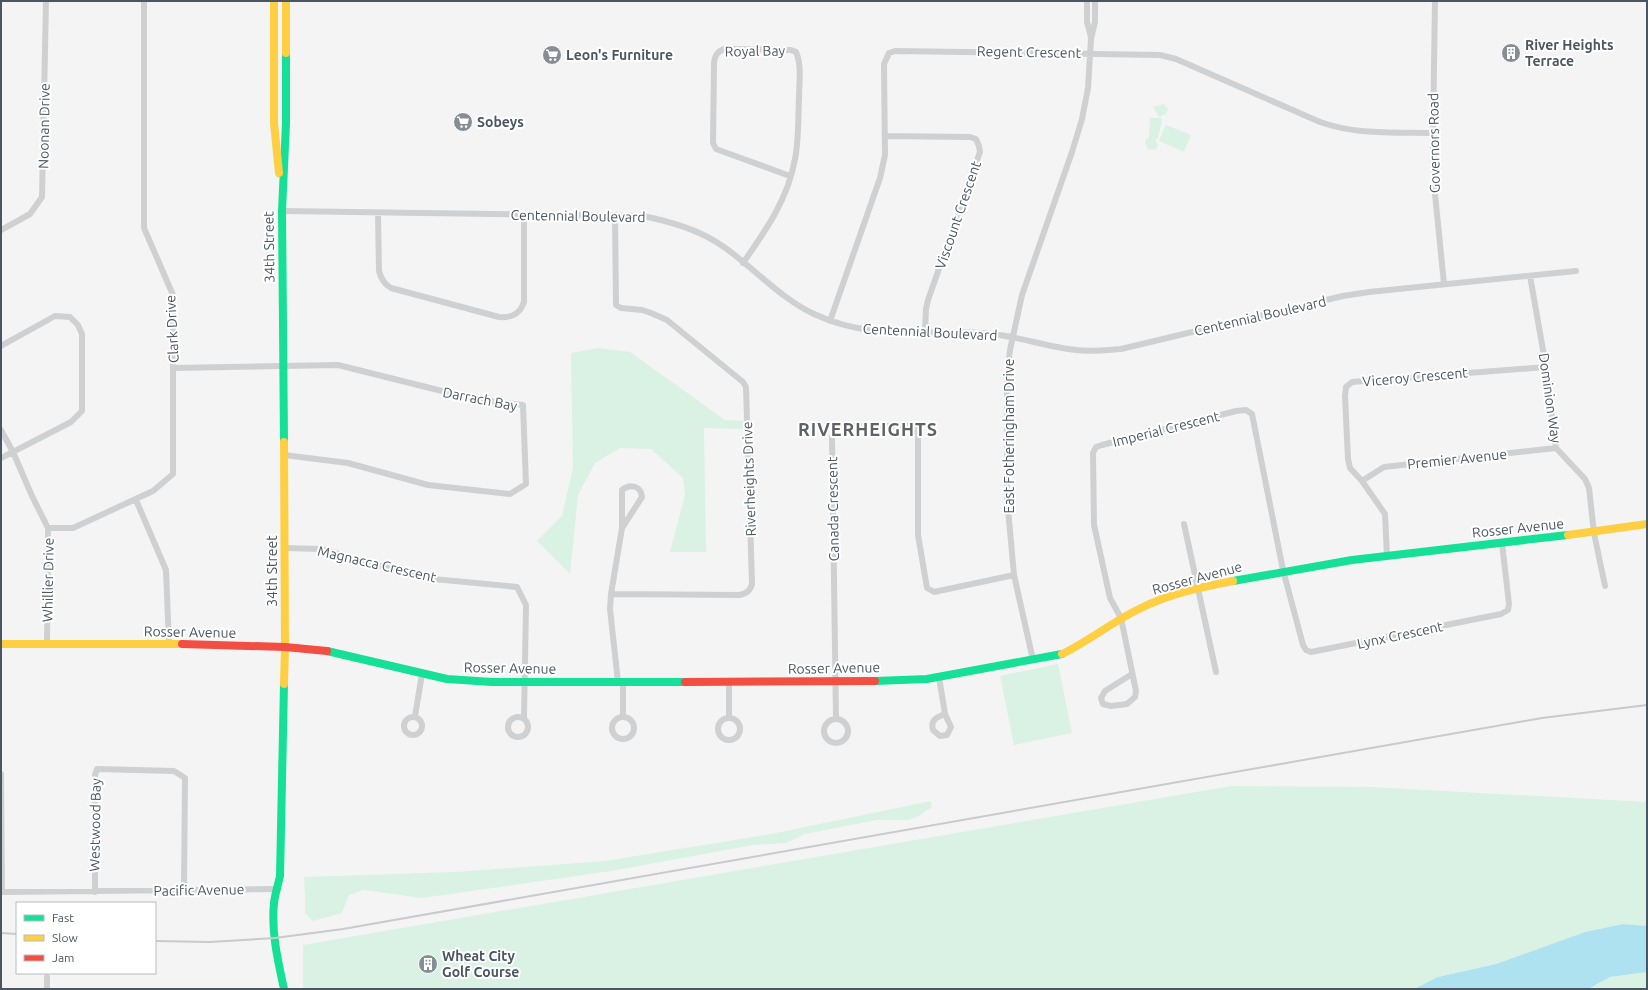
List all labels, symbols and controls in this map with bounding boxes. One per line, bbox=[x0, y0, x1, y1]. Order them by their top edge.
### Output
place label: River Heights Terrace bbox=[1525, 37, 1614, 69]
street label: Royal Bay bbox=[725, 42, 786, 60]
building icon: River Heights Terrace bbox=[1500, 42, 1522, 64]
street label: Regent Crescent bbox=[977, 43, 1082, 61]
supermarket icon: Leon's Furniture bbox=[541, 44, 563, 66]
place label: Leon's Furniture bbox=[566, 47, 673, 63]
street label: Noonan Drive bbox=[35, 83, 53, 169]
street label: Governors Road bbox=[1425, 93, 1443, 193]
supermarket icon: Sobeys bbox=[452, 111, 474, 133]
place label: Sobeys bbox=[477, 114, 524, 130]
street label: Viscount Crescent bbox=[932, 158, 984, 271]
street label: Centennial Boulevard bbox=[510, 207, 646, 225]
street label: 34th Street bbox=[260, 211, 278, 283]
street label: Centennial Boulevard bbox=[1192, 293, 1328, 339]
street label: Clark Drive bbox=[162, 295, 182, 363]
street label: Centennial Boulevard bbox=[862, 320, 998, 344]
street label: Dominion Way bbox=[1536, 352, 1564, 444]
street label: East Fotheringham Drive bbox=[1001, 359, 1017, 513]
street label: Viceroy Crescent bbox=[1362, 364, 1469, 390]
street label: Darrach Bay bbox=[441, 384, 519, 414]
street label: Imperial Crescent bbox=[1111, 408, 1222, 450]
district label: RIVERHEIGHTS bbox=[798, 419, 938, 439]
street label: Riverheights Drive bbox=[739, 421, 759, 537]
street label: Premier Avenue bbox=[1406, 446, 1508, 472]
street label: Canada Crescent bbox=[824, 456, 842, 562]
street label: Rosser Avenue bbox=[1471, 515, 1565, 541]
street label: 34th Street bbox=[264, 535, 280, 607]
street label: Whillier Drive bbox=[39, 538, 57, 622]
street label: Magnacca Crescent bbox=[316, 543, 438, 586]
street label: Rosser Avenue bbox=[1150, 558, 1244, 598]
street label: Lynx Crescent bbox=[1356, 618, 1445, 652]
street label: Rosser Avenue bbox=[144, 623, 236, 641]
street label: Rosser Avenue bbox=[464, 659, 556, 677]
street label: Rosser Avenue bbox=[788, 659, 880, 677]
street label: Westwood Bay bbox=[86, 778, 104, 872]
street label: Pacific Avenue bbox=[153, 881, 245, 899]
legend bbox=[16, 902, 156, 974]
text: Fast bbox=[52, 911, 74, 924]
text: Slow bbox=[52, 931, 78, 944]
place label: Wheat City Golf Course bbox=[442, 948, 519, 980]
text: Jam bbox=[52, 951, 74, 964]
building icon: Wheat City Golf Course bbox=[417, 953, 439, 975]

